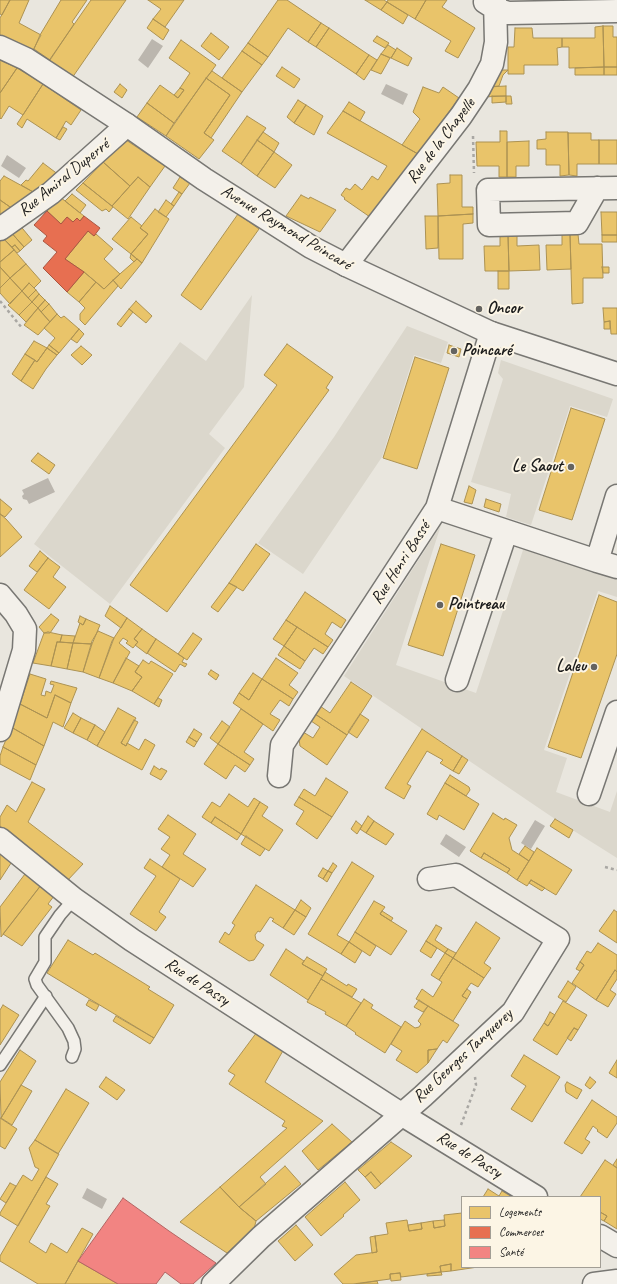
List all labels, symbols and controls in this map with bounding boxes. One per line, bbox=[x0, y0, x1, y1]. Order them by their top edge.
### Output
street label: Rue de la Chapelle bbox=[402, 94, 480, 188]
street label: Rue Amiral Duperré bbox=[14, 135, 114, 221]
street label: Avenue Raymond Poincaré bbox=[217, 181, 355, 275]
place label: Oncor bbox=[487, 299, 522, 319]
marker: Oncor bbox=[474, 304, 484, 314]
place label: Poincaré bbox=[462, 341, 512, 361]
marker: Poincaré bbox=[449, 346, 459, 356]
place label: Le Saout bbox=[512, 457, 563, 477]
marker: Le Saout bbox=[566, 462, 576, 472]
street label: Rue Henri Bassé bbox=[367, 518, 435, 608]
place label: Pointreau bbox=[448, 595, 504, 615]
marker: Pointreau bbox=[435, 600, 445, 610]
place label: Laleu bbox=[556, 657, 586, 677]
marker: Laleu bbox=[589, 662, 599, 672]
street label: Rue de Passy bbox=[161, 954, 233, 1010]
street label: Rue Georges Tanquerey bbox=[409, 1005, 517, 1107]
street label: Rue de Passy bbox=[433, 1127, 505, 1183]
legend bbox=[461, 1196, 601, 1268]
text: Logements bbox=[499, 1204, 541, 1220]
text: Commerces bbox=[499, 1224, 543, 1240]
text: Santé bbox=[499, 1244, 523, 1260]

